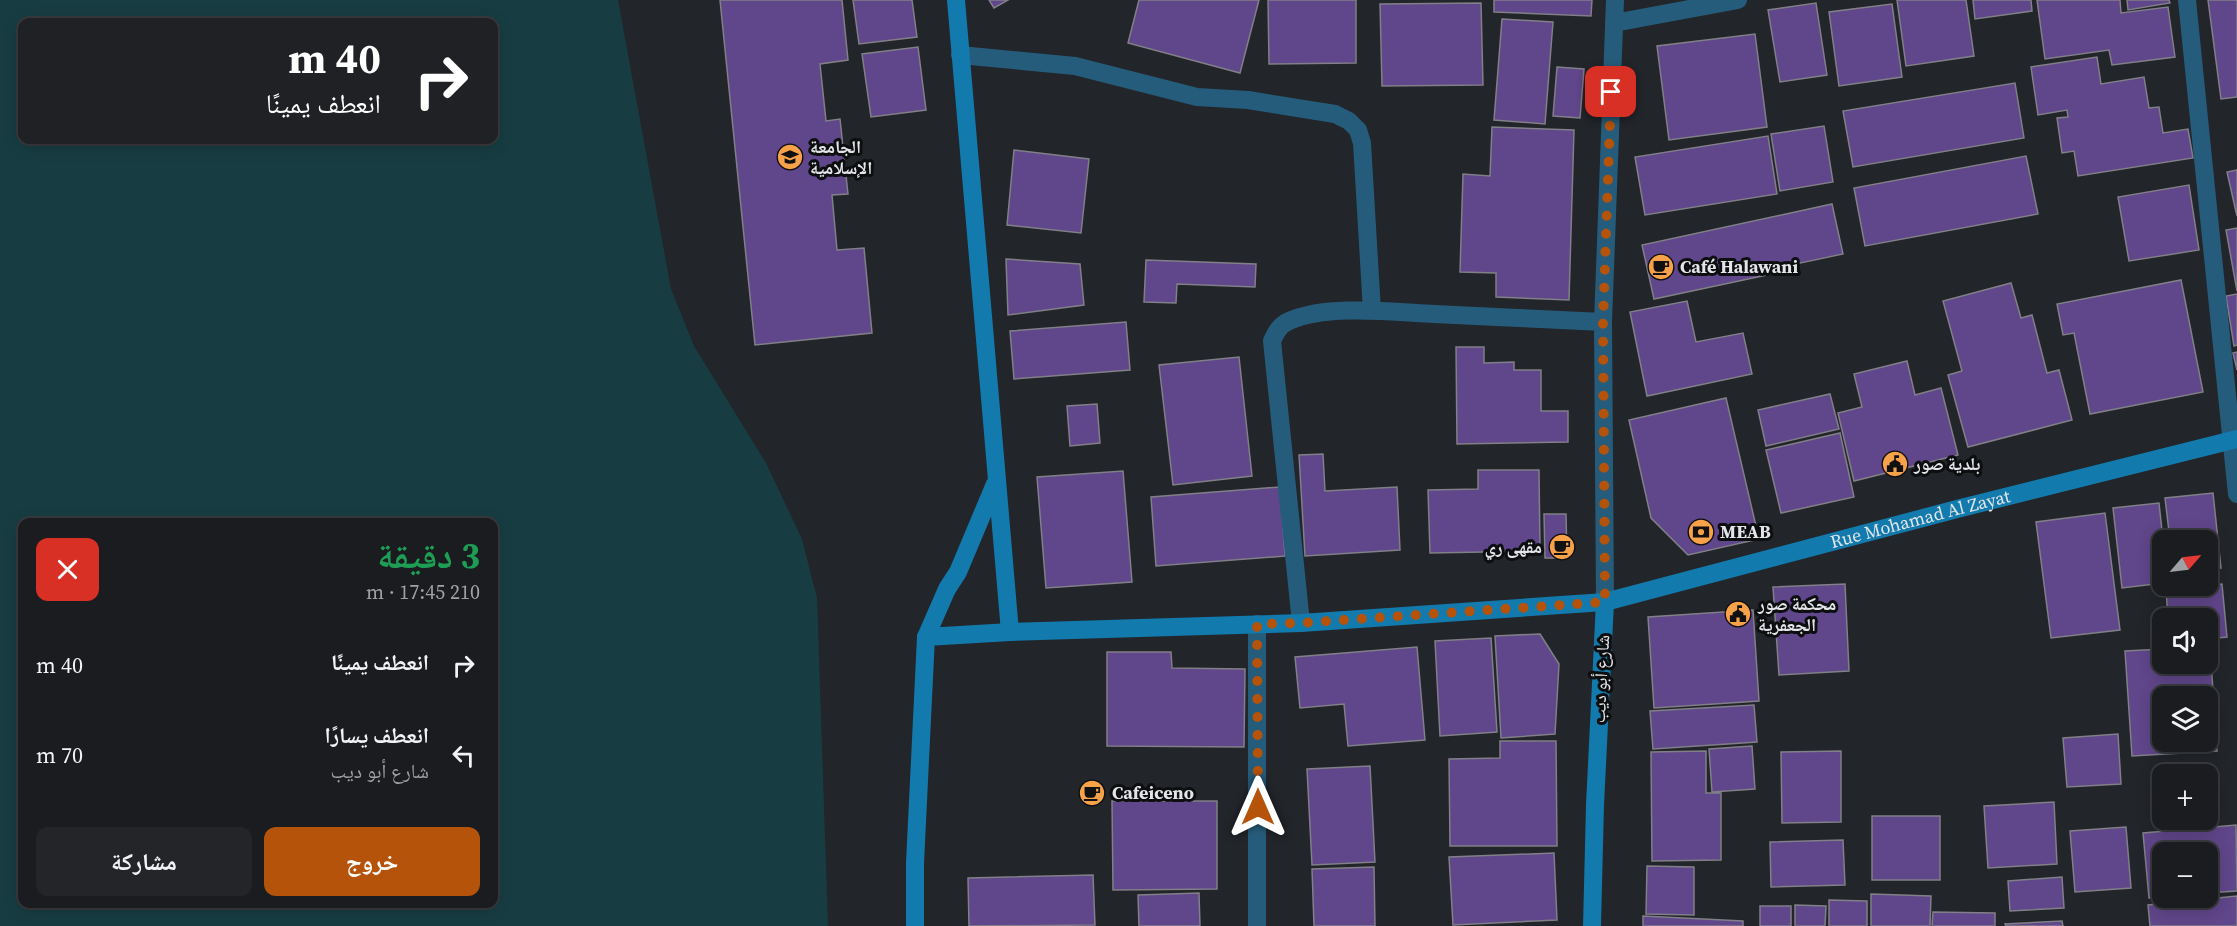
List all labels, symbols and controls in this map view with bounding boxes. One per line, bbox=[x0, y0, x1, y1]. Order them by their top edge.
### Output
text: 40 m bbox=[288, 29, 381, 87]
icon: right bbox=[402, 42, 480, 120]
pin bbox=[1585, 66, 1636, 117]
icon: arrive bbox=[1594, 75, 1627, 108]
text: انعطف يمينًا bbox=[266, 85, 381, 122]
place label: الجامعة الإسلامية bbox=[810, 134, 872, 180]
school or university icon: الجامعة الإسلامية bbox=[775, 142, 805, 172]
cafe icon: Café Halawani bbox=[1646, 252, 1676, 282]
place label: Café Halawani bbox=[1680, 254, 1798, 279]
public building icon: بلدية صور bbox=[1880, 449, 1910, 479]
place label: بلدية صور bbox=[1913, 451, 1980, 476]
street label: Rue Mohamad Al Zayat bbox=[1827, 483, 2013, 554]
bank icon: MEAB bbox=[1686, 517, 1716, 547]
place label: MEAB bbox=[1720, 519, 1771, 544]
north arrow bbox=[2152, 530, 2218, 596]
map controls bbox=[2152, 530, 2218, 908]
text: 3 دقيقة bbox=[377, 531, 480, 580]
cafe icon: مقهى ري bbox=[1547, 532, 1577, 562]
place label: مقهى ري bbox=[1484, 534, 1542, 561]
button: close bbox=[36, 538, 99, 601]
text: 210 m · 17:45 bbox=[366, 578, 480, 606]
place label: محكمة صور الجعفرية bbox=[1757, 591, 1836, 637]
public building icon: محكمة صور الجعفرية bbox=[1723, 599, 1753, 629]
button: sound bbox=[2152, 608, 2218, 674]
street label: شارع أبو ديب bbox=[1586, 634, 1615, 724]
text: انعطف يمينًا bbox=[331, 647, 429, 677]
icon: right bbox=[447, 649, 480, 682]
text: 40 m bbox=[36, 650, 83, 680]
button: layers bbox=[2152, 686, 2218, 752]
text: انعطف يسارًا bbox=[325, 720, 429, 750]
icon: left bbox=[447, 739, 480, 772]
text: 70 m bbox=[36, 740, 83, 770]
text: شارع أبو ديب bbox=[331, 757, 429, 785]
button: + bbox=[2152, 764, 2218, 830]
position arrow bbox=[1226, 775, 1290, 839]
cafe icon: Cafeiceno bbox=[1077, 778, 1107, 808]
place label: Cafeiceno bbox=[1112, 780, 1194, 805]
button: مشاركة bbox=[36, 827, 252, 896]
button: خروج bbox=[264, 827, 480, 896]
button: − bbox=[2152, 842, 2218, 908]

